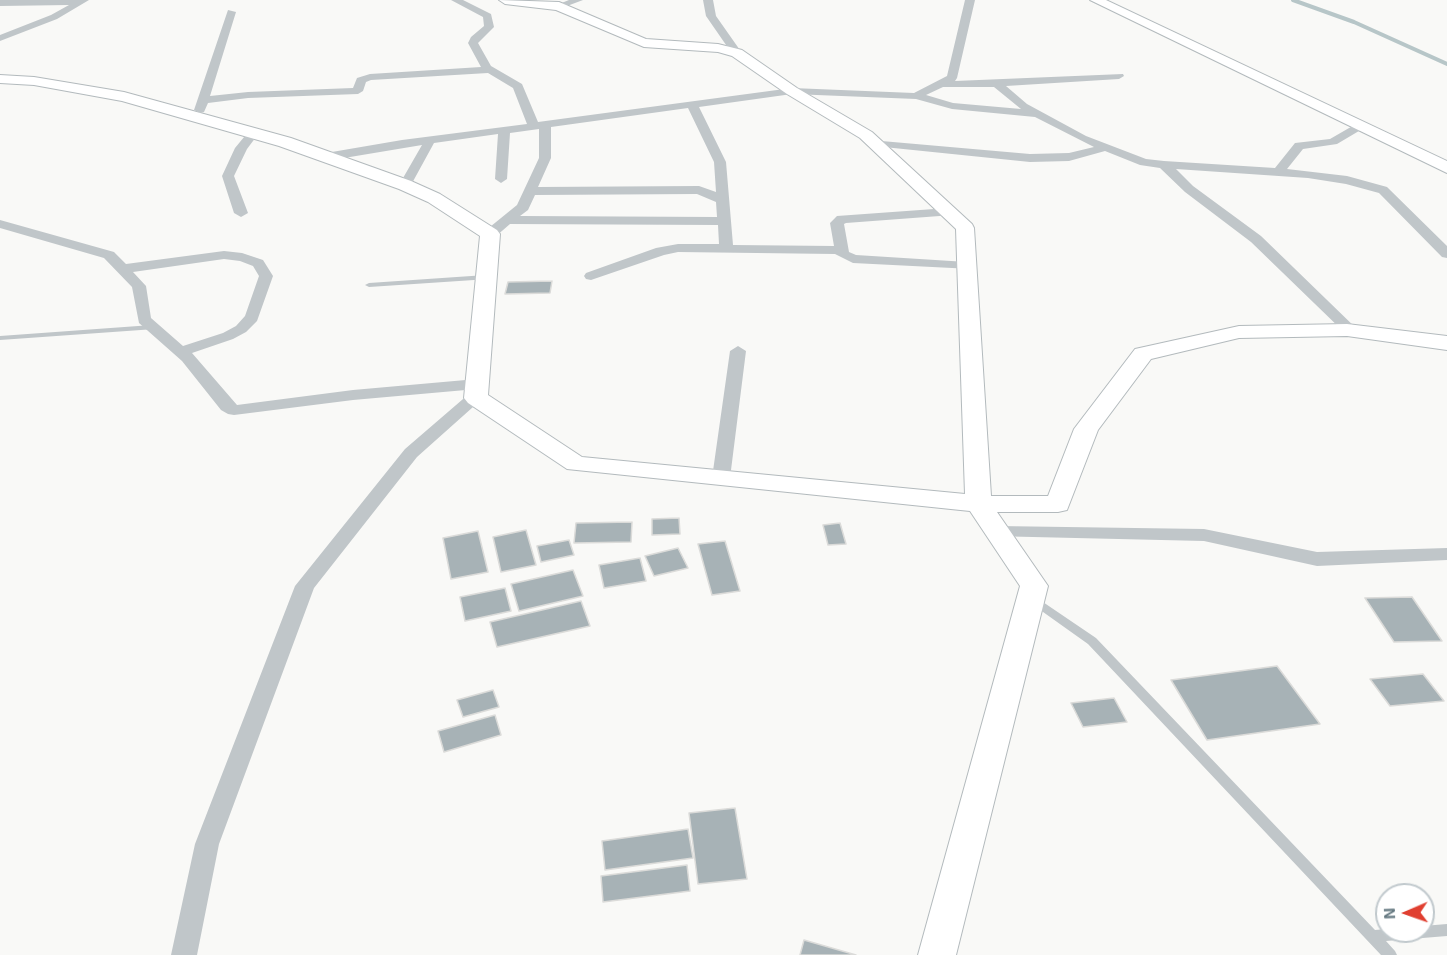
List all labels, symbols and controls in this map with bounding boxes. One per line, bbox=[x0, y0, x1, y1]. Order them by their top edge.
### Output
north arrow bbox=[1375, 883, 1435, 943]
text: N bbox=[1379, 907, 1398, 920]

